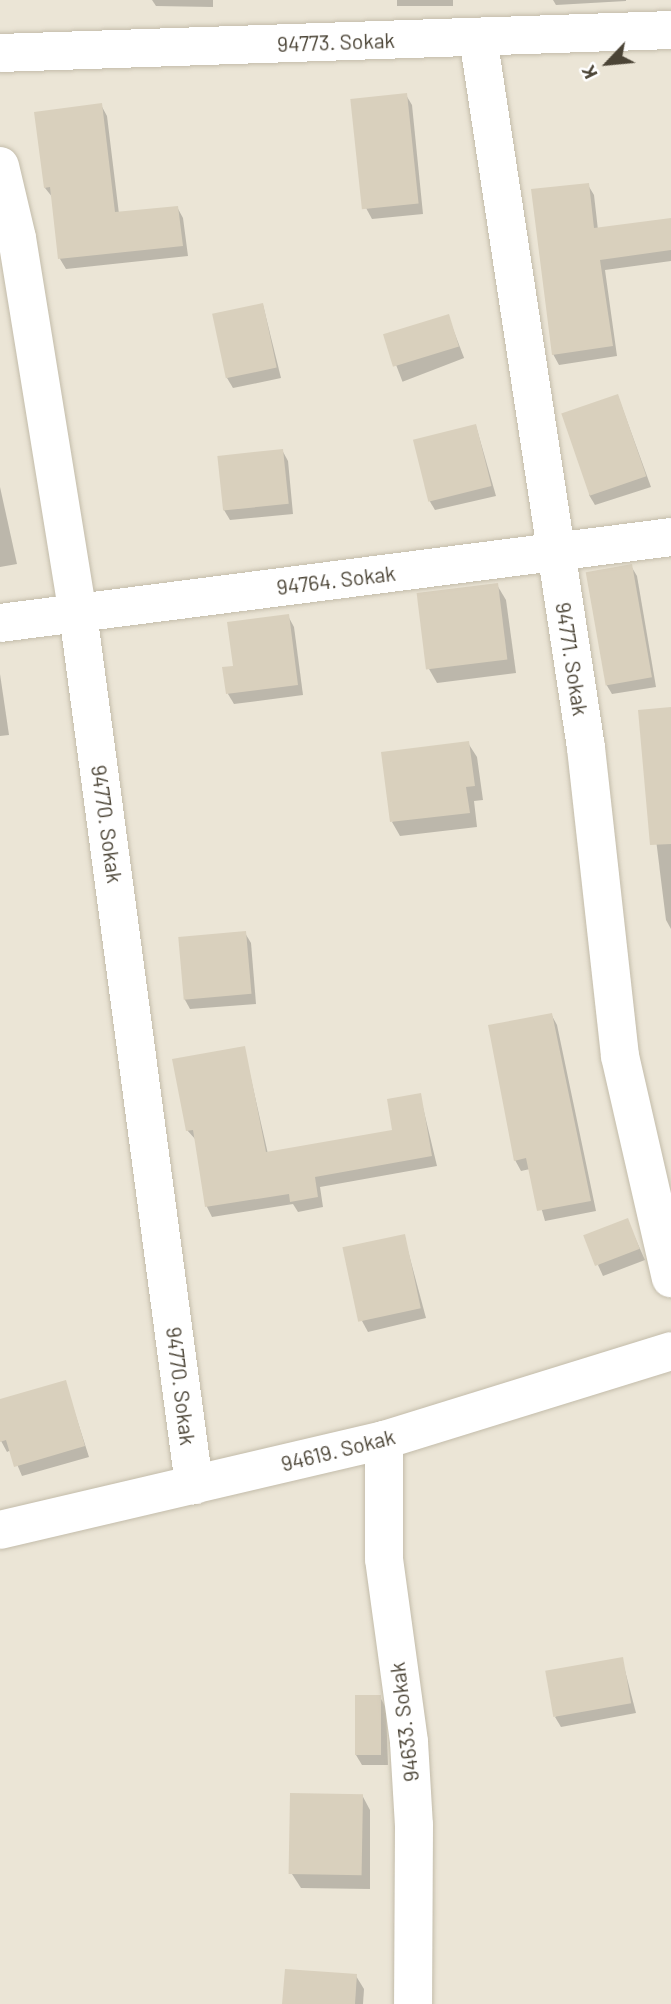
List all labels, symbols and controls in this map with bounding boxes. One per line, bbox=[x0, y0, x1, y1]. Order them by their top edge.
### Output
street label: 94773. Sokak bbox=[277, 27, 395, 57]
north arrow bbox=[573, 28, 643, 98]
text: K bbox=[576, 62, 602, 83]
street label: 94764. Sokak bbox=[275, 560, 397, 600]
street label: 94771. Sokak bbox=[551, 600, 593, 718]
street label: 94770. Sokak bbox=[86, 763, 128, 885]
street label: 94770. Sokak bbox=[161, 1325, 201, 1447]
street label: 94619. Sokak bbox=[278, 1424, 398, 1476]
street label: 94633. Sokak bbox=[384, 1661, 424, 1783]

